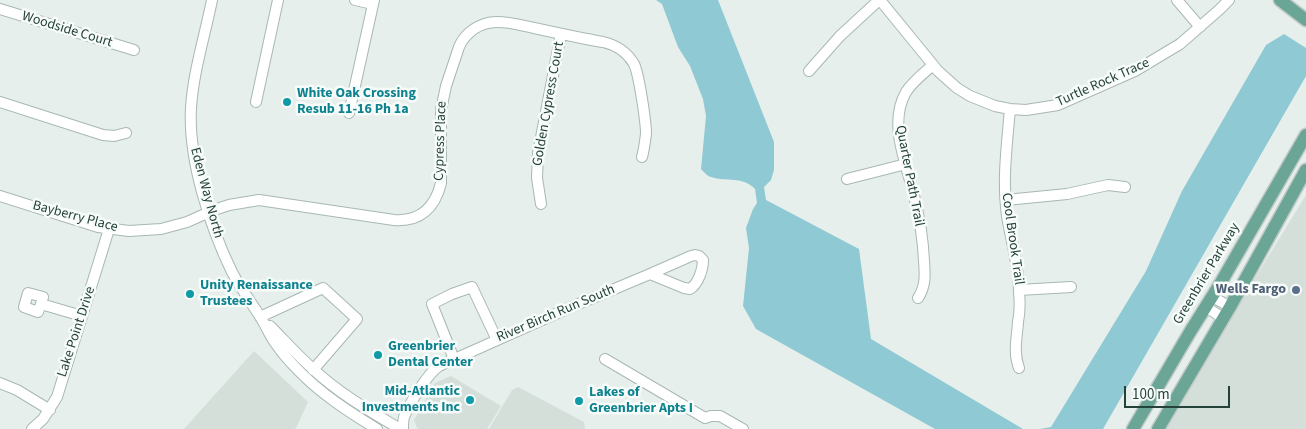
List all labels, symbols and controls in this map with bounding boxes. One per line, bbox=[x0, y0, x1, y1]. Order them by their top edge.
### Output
street label: Woodside Court bbox=[20, 8, 114, 52]
street label: Golden Cypress Court bbox=[530, 40, 568, 168]
street label: Turtle Rock Trace bbox=[1054, 55, 1152, 111]
place label: White Oak Crossing Resub 11-16 Ph 1a bbox=[297, 86, 416, 118]
marker: White Oak Crossing Resub 11-16 Ph 1a bbox=[281, 96, 293, 108]
street label: Cypress Place bbox=[431, 101, 451, 181]
street label: Quarter Path Trail bbox=[891, 124, 927, 228]
street label: Eden Way North bbox=[186, 146, 226, 240]
street label: Cool Brook Trail bbox=[997, 192, 1027, 286]
street label: Bayberry Place bbox=[31, 198, 119, 236]
street label: Greenbrier Parkway bbox=[1170, 220, 1244, 328]
place label: Unity Renaissance Trustees bbox=[200, 278, 313, 310]
street label: River Birch Run South bbox=[494, 282, 618, 346]
place label: Wells Fargo bbox=[1216, 282, 1286, 298]
street label: Lake Point Drive bbox=[54, 284, 100, 380]
marker: Wells Fargo bbox=[1290, 284, 1302, 296]
marker: Unity Renaissance Trustees bbox=[184, 288, 196, 300]
place label: Greenbrier Dental Center bbox=[388, 339, 473, 372]
marker: Greenbrier Dental Center bbox=[372, 349, 384, 361]
scale bar bbox=[1126, 376, 1232, 408]
place label: Mid-Atlantic Investments Inc bbox=[362, 384, 460, 417]
text: 100 m bbox=[1132, 384, 1170, 405]
place label: Lakes of Greenbrier Apts I bbox=[589, 385, 693, 418]
marker: Mid-Atlantic Investments Inc bbox=[464, 394, 476, 406]
marker: Lakes of Greenbrier Apts I bbox=[573, 395, 585, 407]

